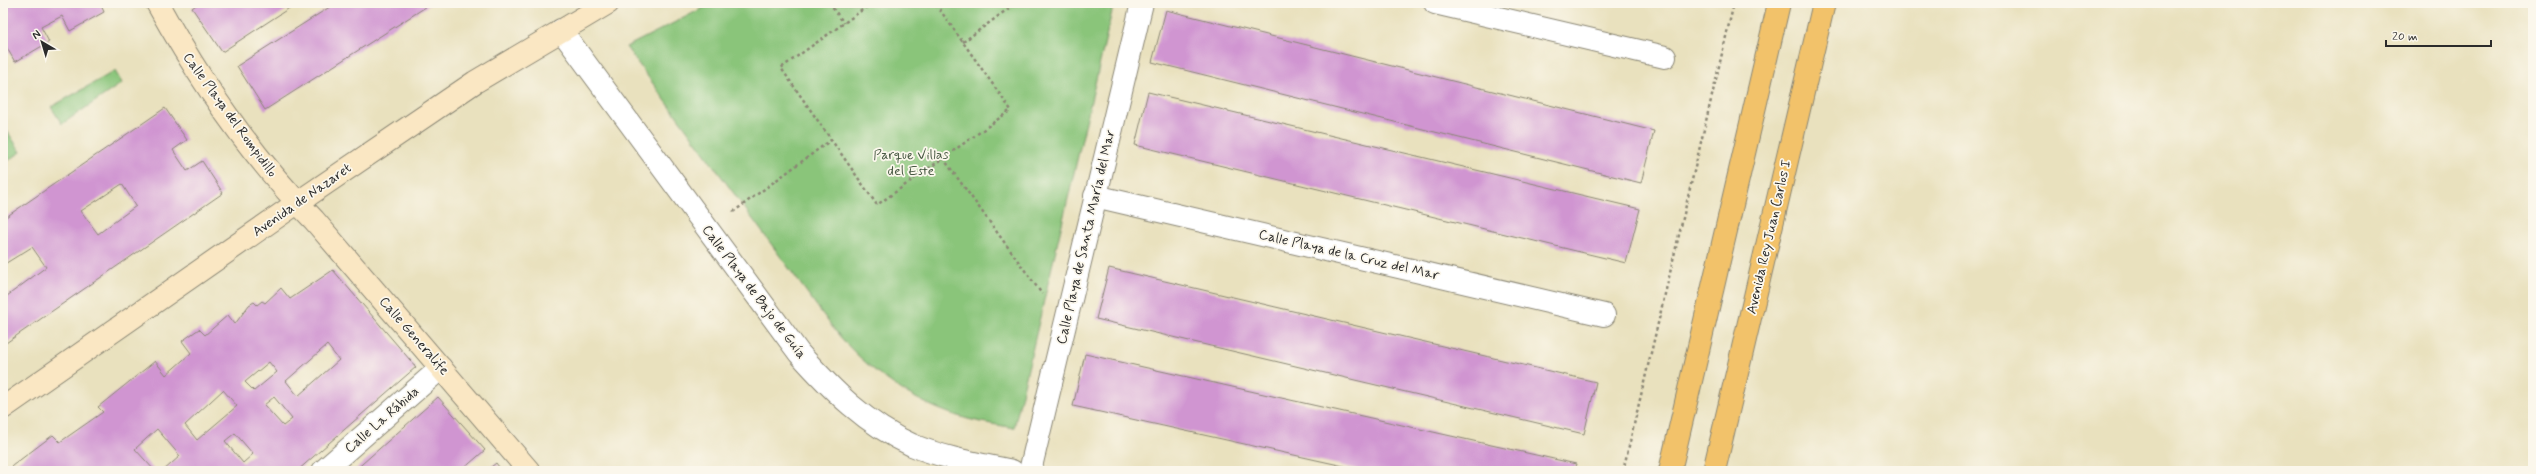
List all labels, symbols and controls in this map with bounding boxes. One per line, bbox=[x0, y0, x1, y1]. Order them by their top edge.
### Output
north arrow bbox=[22, 22, 62, 62]
scale bar bbox=[2386, 22, 2491, 48]
text: N bbox=[29, 27, 44, 43]
text: 20 m bbox=[2392, 29, 2418, 45]
street label: Calle Playa del Rompidillo bbox=[179, 49, 281, 181]
street label: Calle Playa de Santa María del Mar bbox=[1053, 128, 1120, 346]
park label: Parque Villas del Este bbox=[873, 146, 949, 180]
street label: Avenida Rey Juan Carlos I bbox=[1742, 158, 1796, 316]
street label: Avenida de Nazaret bbox=[249, 159, 355, 241]
street label: Calle Playa de Bajo de Guía bbox=[698, 221, 810, 363]
street label: Calle Playa de la Cruz del Mar bbox=[1257, 225, 1442, 285]
street label: Calle Generalife bbox=[375, 293, 453, 379]
street label: Calle La Rábida bbox=[341, 383, 423, 457]

